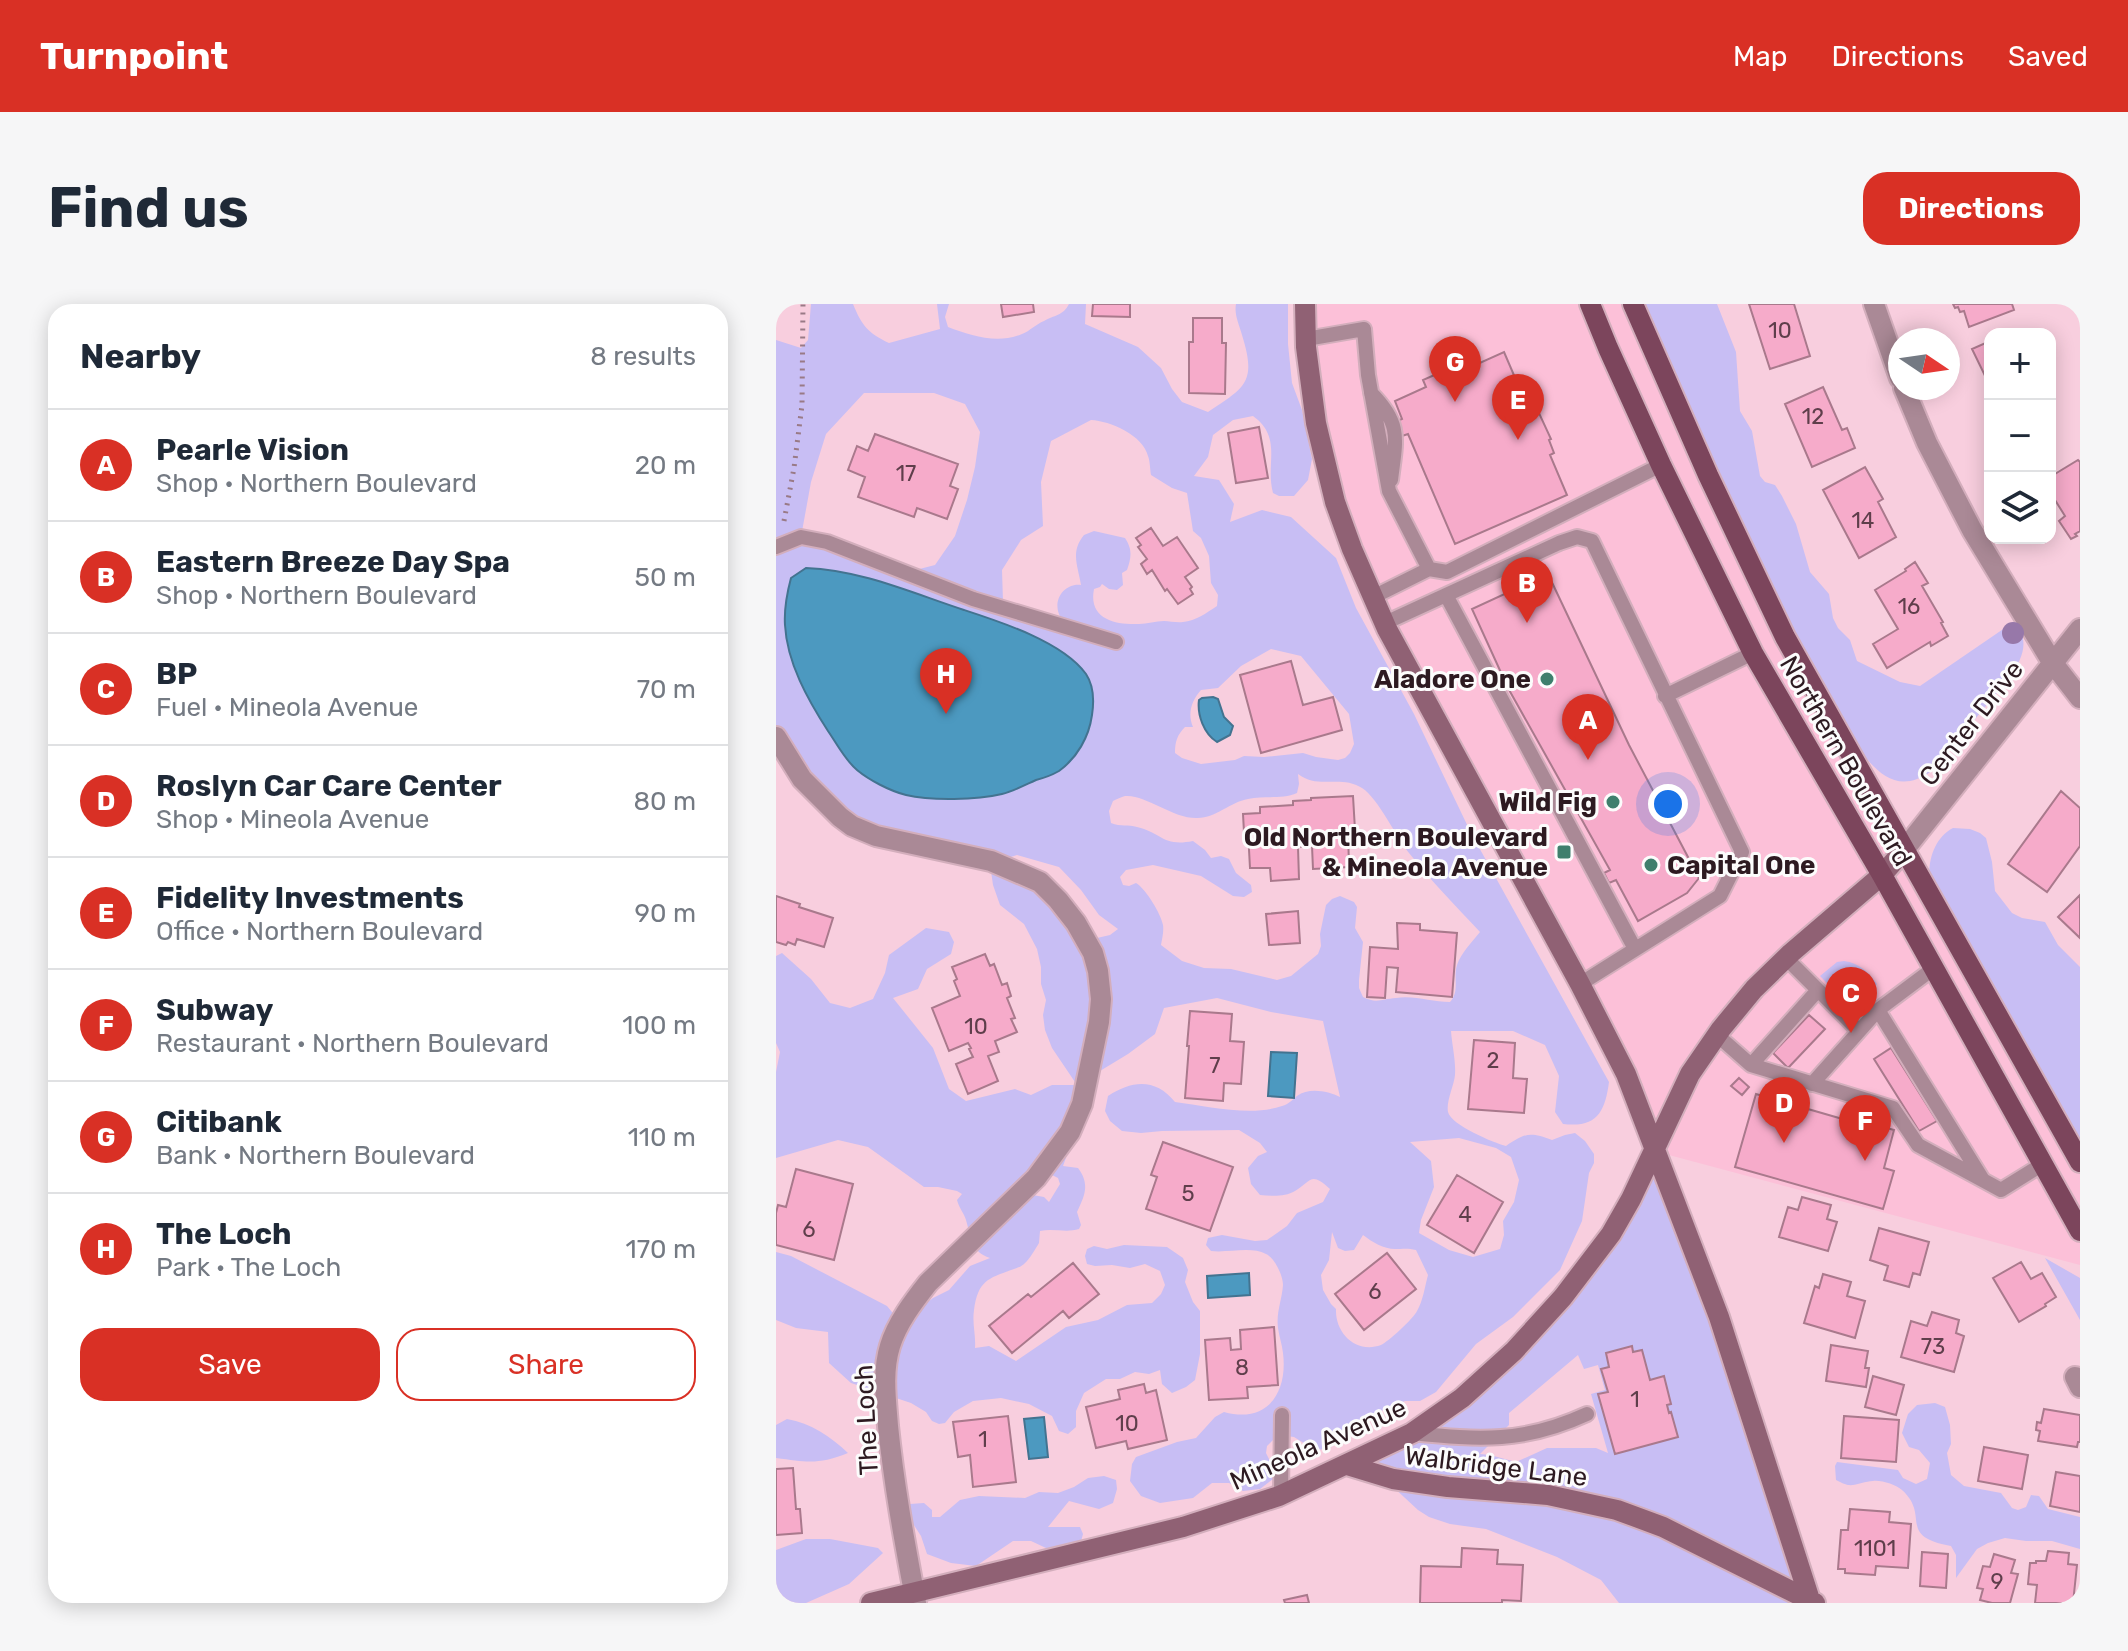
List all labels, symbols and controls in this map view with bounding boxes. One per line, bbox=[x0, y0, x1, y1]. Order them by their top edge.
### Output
text: Turnpoint bbox=[40, 33, 228, 79]
text: Map bbox=[1733, 40, 1787, 73]
text: Directions bbox=[1831, 40, 1964, 73]
text: Saved bbox=[2008, 40, 2088, 73]
button: Directions bbox=[1863, 172, 2080, 245]
text: Find us bbox=[48, 175, 249, 241]
house number: 10 bbox=[1768, 317, 1792, 344]
north arrow bbox=[1888, 328, 1960, 400]
map controls bbox=[1984, 328, 2056, 544]
button: + bbox=[1984, 328, 2056, 400]
text: Nearby bbox=[80, 336, 201, 377]
pin: G bbox=[1429, 336, 1481, 402]
text: 8 results bbox=[590, 341, 696, 372]
pin: E bbox=[1492, 374, 1544, 440]
button: − bbox=[1984, 400, 2056, 472]
house number: 12 bbox=[1802, 403, 1824, 430]
text: Pearle Vision bbox=[156, 432, 349, 468]
text: A bbox=[97, 450, 115, 481]
text: 20 m bbox=[635, 450, 696, 481]
house number: 17 bbox=[896, 460, 916, 487]
text: Shop · Northern Boulevard bbox=[156, 468, 477, 499]
button: layers bbox=[1984, 472, 2056, 544]
house number: 14 bbox=[1851, 507, 1875, 534]
text: Eastern Breeze Day Spa bbox=[156, 544, 510, 580]
pin: B bbox=[1501, 557, 1553, 623]
text: B bbox=[97, 562, 115, 593]
text: 50 m bbox=[635, 562, 696, 593]
text: Shop · Northern Boulevard bbox=[156, 580, 477, 611]
house number: 16 bbox=[1898, 593, 1920, 620]
pin: H bbox=[920, 648, 972, 714]
street label: Northern Boulevard bbox=[1773, 651, 1918, 872]
street label: Center Drive bbox=[1913, 655, 2030, 792]
text: BP bbox=[156, 656, 197, 692]
place label: Aladore One bbox=[1374, 664, 1531, 695]
marker: Aladore One bbox=[1538, 670, 1556, 688]
text: C bbox=[97, 674, 115, 705]
text: 70 m bbox=[637, 674, 696, 705]
text: Fuel · Mineola Avenue bbox=[156, 692, 418, 723]
pin: A bbox=[1562, 694, 1614, 760]
text: Roslyn Car Care Center bbox=[156, 768, 502, 804]
your location bbox=[1648, 784, 1688, 824]
text: D bbox=[97, 786, 115, 817]
text: 80 m bbox=[633, 786, 696, 817]
place label: Wild Fig bbox=[1499, 787, 1597, 818]
marker: Wild Fig bbox=[1604, 793, 1622, 811]
text: Shop · Mineola Avenue bbox=[156, 804, 429, 835]
place label: Old Northern Boulevard & Mineola Avenue bbox=[1244, 822, 1548, 883]
marker: Old Northern Boulevard & Mineola Avenue bbox=[1555, 843, 1573, 861]
place label: Capital One bbox=[1667, 850, 1816, 881]
marker: Capital One bbox=[1642, 856, 1660, 874]
text: Fidelity Investments bbox=[156, 880, 464, 916]
text: E bbox=[98, 898, 114, 929]
text: 90 m bbox=[635, 898, 696, 929]
text: Office · Northern Boulevard bbox=[156, 916, 483, 947]
pin: C bbox=[1825, 967, 1877, 1033]
text: Subway bbox=[156, 992, 273, 1028]
text: F bbox=[98, 1010, 114, 1041]
text: 100 m bbox=[622, 1010, 696, 1041]
house number: 10 bbox=[964, 1013, 988, 1040]
text: Restaurant · Northern Boulevard bbox=[156, 1028, 549, 1059]
house number: 2 bbox=[1487, 1047, 1499, 1074]
house number: 7 bbox=[1209, 1052, 1221, 1079]
pin: D bbox=[1758, 1077, 1810, 1143]
pin: F bbox=[1839, 1095, 1891, 1161]
text: Citibank bbox=[156, 1104, 282, 1140]
text: G bbox=[97, 1122, 115, 1153]
text: 110 m bbox=[628, 1122, 696, 1153]
text: Bank · Northern Boulevard bbox=[156, 1140, 475, 1171]
house number: 5 bbox=[1181, 1180, 1195, 1207]
house number: 4 bbox=[1458, 1201, 1472, 1228]
text: The Loch bbox=[156, 1216, 291, 1252]
house number: 6 bbox=[802, 1216, 816, 1243]
text: H bbox=[96, 1234, 116, 1265]
text: 170 m bbox=[626, 1234, 696, 1265]
text: Park · The Loch bbox=[156, 1252, 341, 1283]
house number: 6 bbox=[1368, 1278, 1382, 1305]
button: Save bbox=[80, 1328, 380, 1401]
button: Share bbox=[396, 1328, 696, 1401]
house number: 73 bbox=[1921, 1333, 1945, 1360]
house number: 8 bbox=[1235, 1354, 1249, 1381]
street label: The Loch bbox=[848, 1364, 885, 1476]
house number: 1 bbox=[1630, 1386, 1640, 1413]
street label: Mineola Avenue bbox=[1225, 1392, 1411, 1497]
house number: 10 bbox=[1115, 1410, 1139, 1437]
house number: 1 bbox=[978, 1426, 988, 1453]
street label: Walbridge Lane bbox=[1403, 1440, 1589, 1493]
house number: 1101 bbox=[1854, 1535, 1896, 1562]
house number: 9 bbox=[1990, 1568, 2004, 1595]

